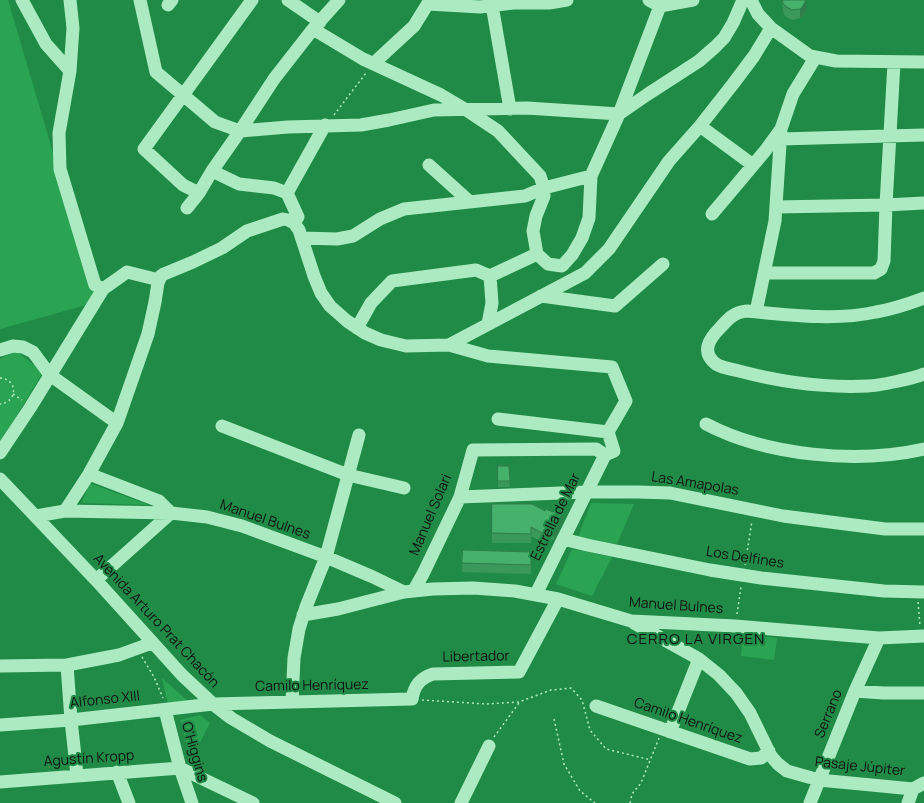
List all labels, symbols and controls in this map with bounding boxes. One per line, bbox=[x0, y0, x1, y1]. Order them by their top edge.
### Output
street label: Las Amapolas bbox=[650, 469, 740, 499]
street label: Estrella de Mar bbox=[528, 471, 584, 563]
street label: Manuel Solari bbox=[406, 472, 456, 558]
street label: Manuel Bulnes bbox=[218, 497, 312, 543]
street label: Los Delfines bbox=[705, 544, 785, 572]
street label: Avenida Arturo Prat Chacón bbox=[89, 551, 223, 691]
street label: Manuel Bulnes bbox=[628, 594, 724, 618]
district label: CERRO LA VIRGEN bbox=[627, 631, 765, 649]
street label: Libertador bbox=[442, 648, 510, 666]
street label: Camilo Henríquez bbox=[255, 677, 369, 695]
street label: Serrano bbox=[812, 687, 846, 741]
street label: Alfonso XIII bbox=[69, 688, 141, 712]
street label: Camilo Henríquez bbox=[632, 695, 744, 747]
street label: O'Higgins bbox=[177, 720, 211, 784]
street label: Agustín Kropp bbox=[43, 747, 135, 771]
street label: Pasaje Júpiter bbox=[814, 754, 906, 780]

